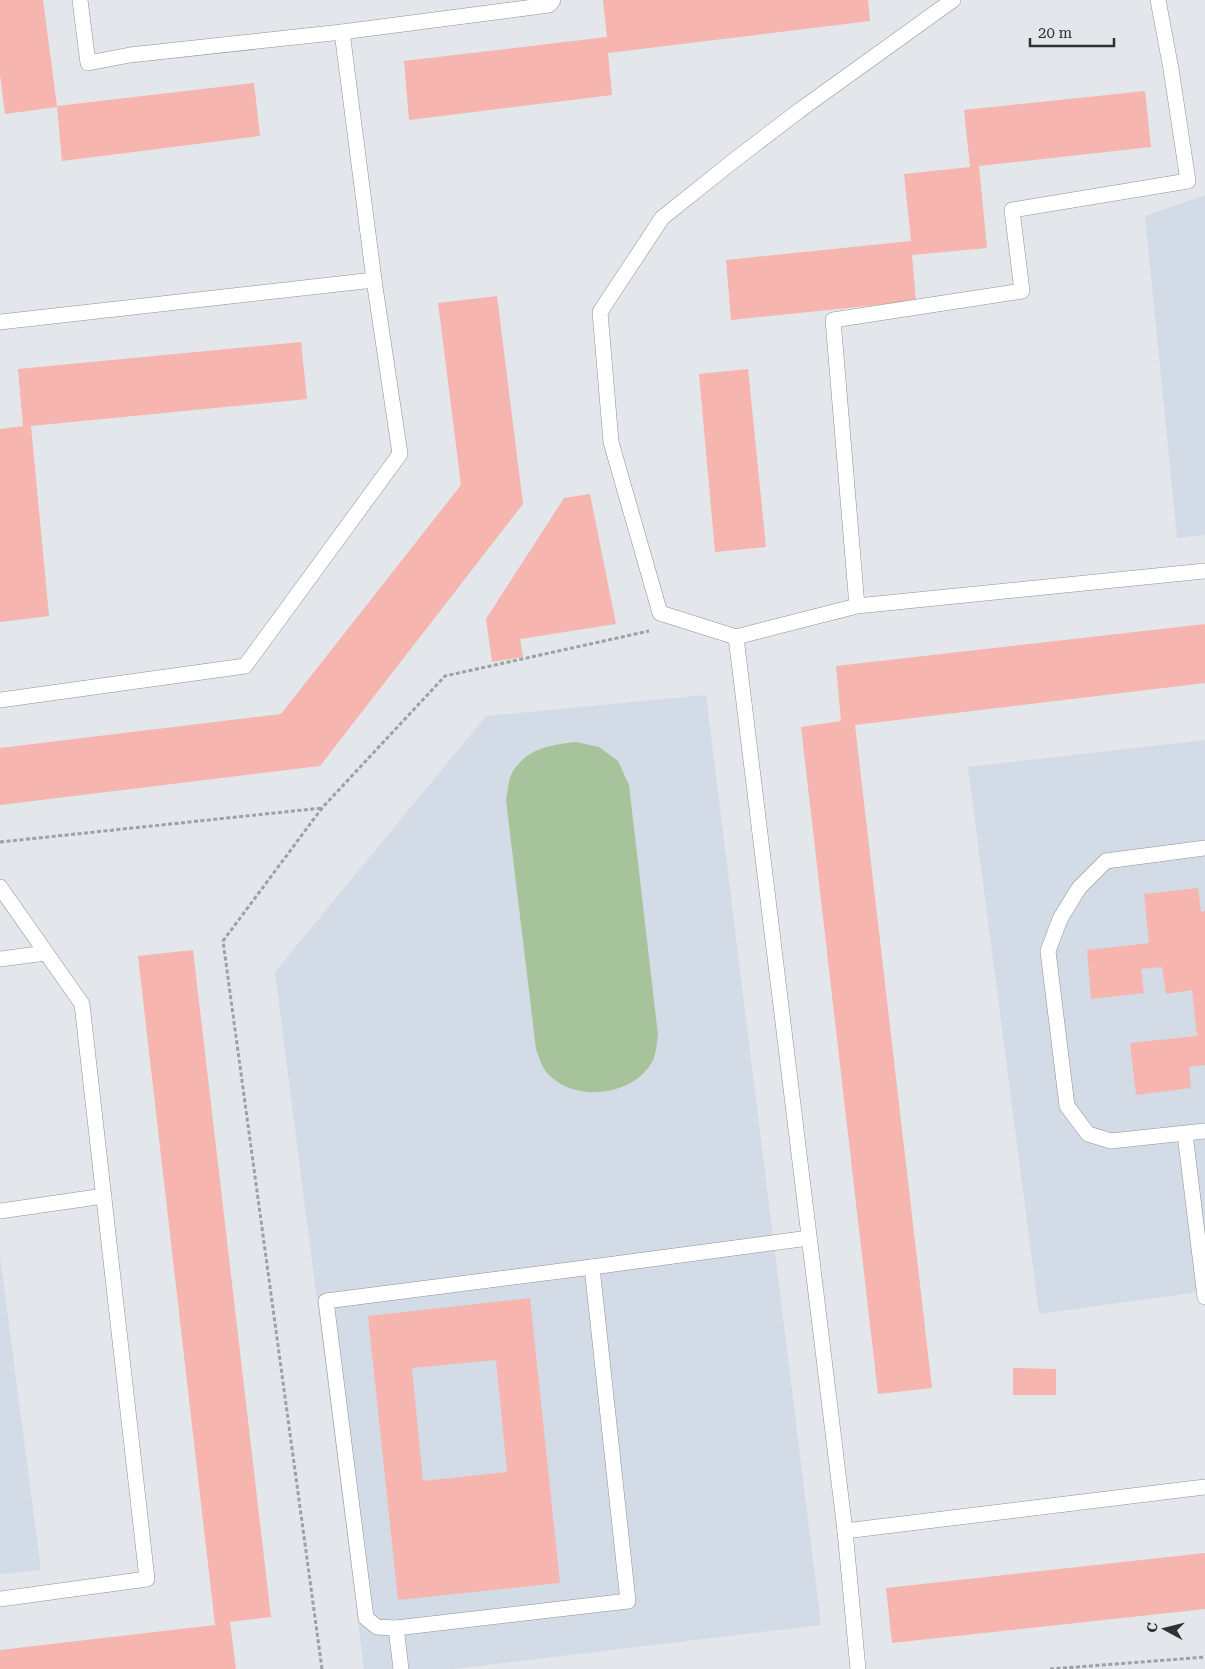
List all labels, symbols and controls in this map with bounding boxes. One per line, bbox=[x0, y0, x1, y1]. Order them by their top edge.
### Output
scale bar bbox=[1030, 15, 1114, 47]
text: 20 m bbox=[1038, 24, 1073, 42]
north arrow bbox=[1140, 1604, 1190, 1654]
text: С bbox=[1144, 1621, 1161, 1633]

